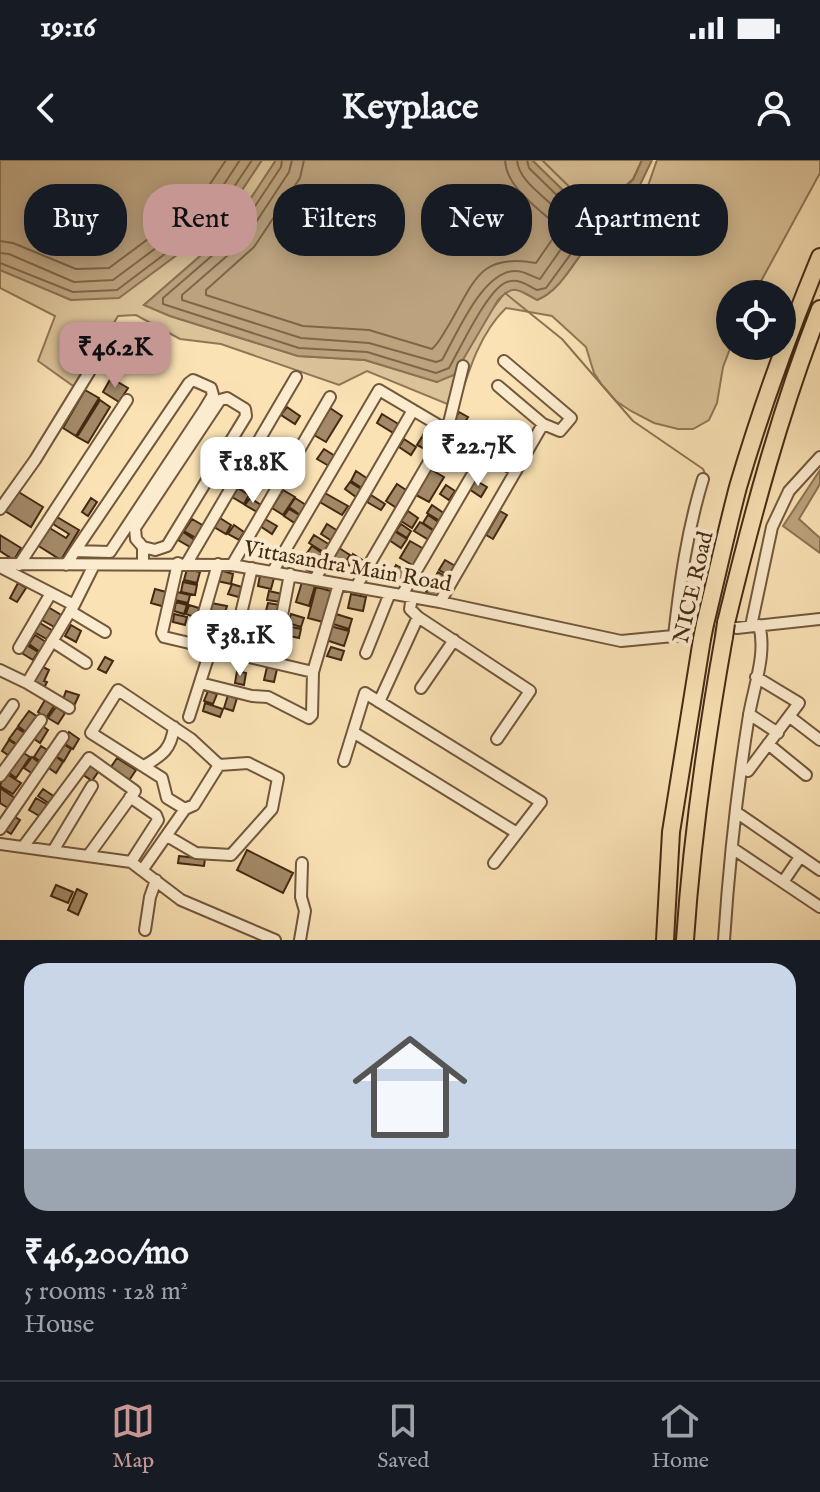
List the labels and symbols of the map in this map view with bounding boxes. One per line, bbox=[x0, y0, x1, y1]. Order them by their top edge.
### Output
pin: ₹46.2K bbox=[50, 322, 180, 390]
pin: ₹22.7K bbox=[413, 420, 543, 488]
pin: ₹18.8K bbox=[188, 437, 318, 505]
street label: NICE Road bbox=[668, 529, 720, 646]
street label: Vittasandra Main Road bbox=[241, 535, 454, 599]
pin: ₹38.1K bbox=[175, 610, 305, 678]

